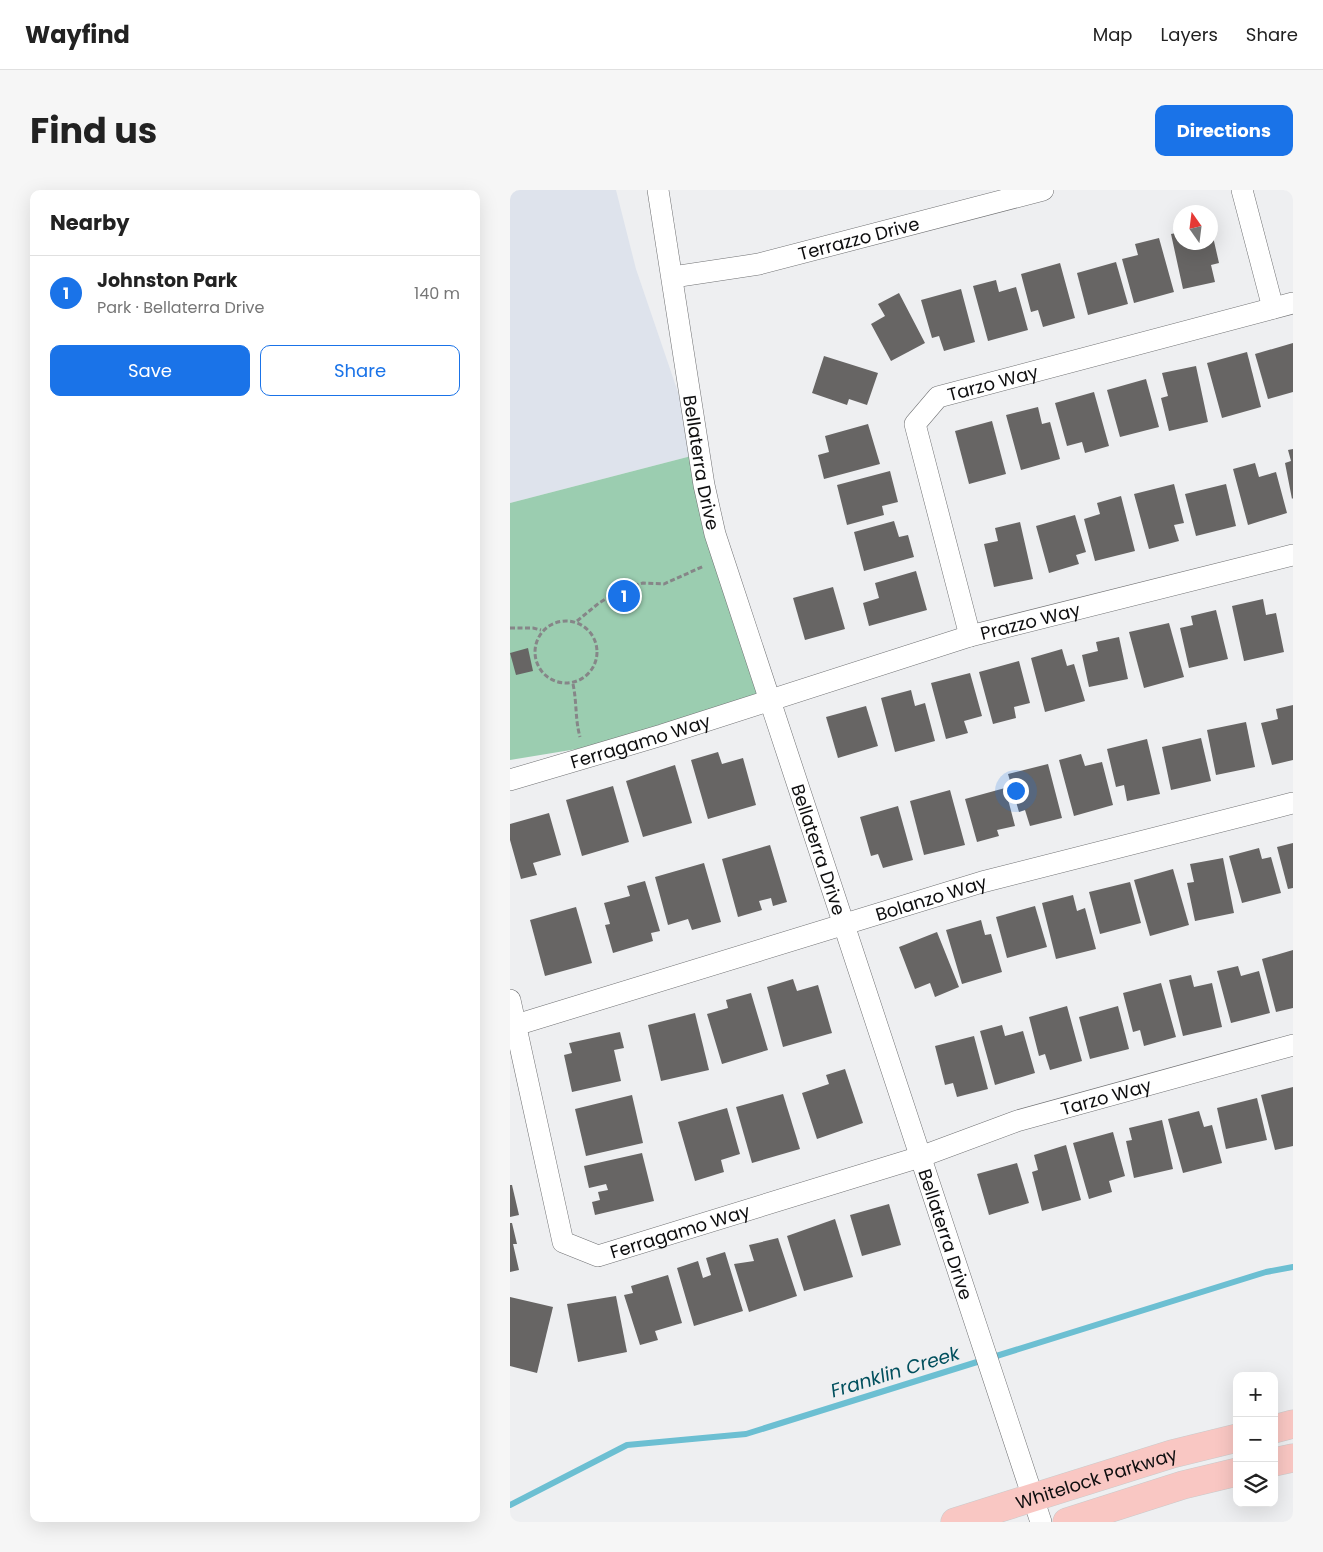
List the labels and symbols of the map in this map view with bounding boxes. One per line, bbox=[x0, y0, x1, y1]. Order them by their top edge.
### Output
north arrow bbox=[1173, 205, 1218, 250]
street label: Terrazzo Drive bbox=[795, 210, 922, 266]
street label: Tarzo Way bbox=[944, 359, 1041, 407]
street label: Bellaterra Drive bbox=[678, 393, 726, 532]
pin: 1 bbox=[608, 577, 640, 615]
street label: Prazzo Way bbox=[978, 596, 1083, 645]
street label: Ferragamo Way bbox=[567, 708, 713, 774]
your location bbox=[1003, 778, 1029, 804]
street label: Bellaterra Drive bbox=[786, 781, 852, 918]
street label: Bolanzo Way bbox=[872, 869, 990, 927]
street label: Tarzo Way bbox=[1058, 1072, 1154, 1121]
street label: Bellaterra Drive bbox=[913, 1165, 979, 1303]
street label: Ferragamo Way bbox=[607, 1198, 753, 1264]
water label: Franklin Creek bbox=[827, 1339, 964, 1404]
street label: Whitelock Parkway bbox=[1012, 1441, 1180, 1515]

